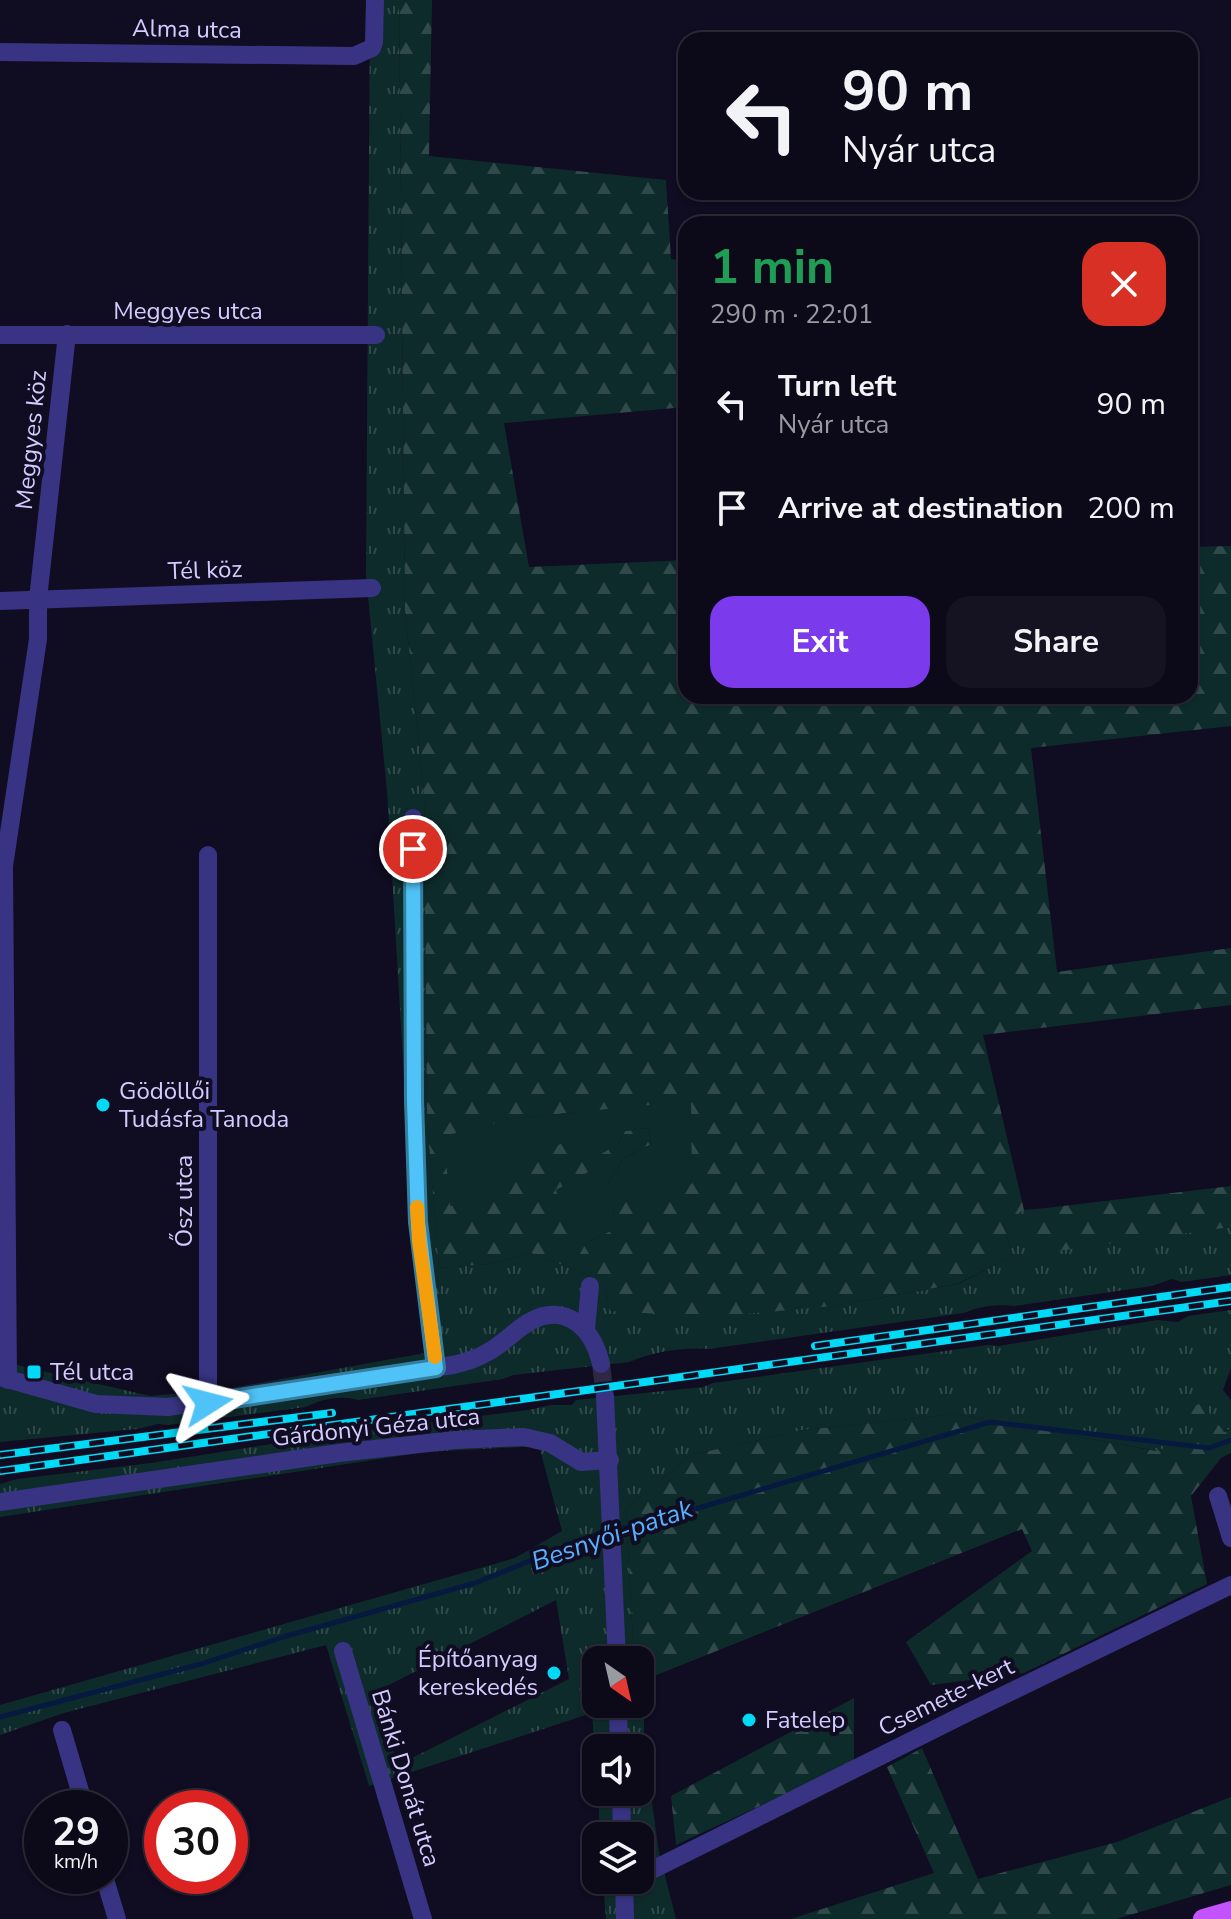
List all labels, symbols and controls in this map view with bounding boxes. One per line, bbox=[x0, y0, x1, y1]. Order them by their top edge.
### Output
street label: Alma utca bbox=[132, 12, 242, 46]
text: 90 m bbox=[842, 53, 973, 130]
icon: left bbox=[710, 64, 814, 168]
text: Nyár utca bbox=[842, 126, 996, 175]
text: 1 min bbox=[710, 234, 834, 300]
button: close bbox=[1082, 242, 1166, 326]
street label: Meggyes utca bbox=[113, 295, 263, 327]
text: 290 m · 22:01 bbox=[710, 297, 873, 332]
text: Turn left bbox=[778, 366, 896, 407]
street label: Meggyes köz bbox=[8, 369, 54, 511]
icon: left bbox=[710, 382, 754, 426]
text: 90 m bbox=[1097, 384, 1166, 425]
text: Nyár utca bbox=[778, 407, 889, 442]
icon: arrive bbox=[710, 486, 754, 530]
text: Arrive at destination bbox=[778, 488, 1063, 529]
text: 200 m bbox=[1087, 488, 1175, 529]
street label: Tél köz bbox=[167, 553, 243, 587]
button: Exit bbox=[710, 596, 930, 688]
button: Share bbox=[946, 596, 1166, 688]
pin bbox=[379, 815, 447, 883]
icon: arrive bbox=[391, 827, 435, 871]
place label: Gödöllői Tudásfa Tanoda bbox=[119, 1075, 289, 1135]
marker: Gödöllői Tudásfa Tanoda bbox=[94, 1096, 112, 1114]
street label: Ősz utca bbox=[168, 1155, 200, 1247]
place label: Tél utca bbox=[50, 1356, 134, 1388]
position arrow bbox=[166, 1361, 250, 1445]
marker: Tél utca bbox=[25, 1363, 43, 1381]
street label: Gárdonyi Géza utca bbox=[270, 1400, 482, 1454]
water label: Besnyői-patak bbox=[527, 1491, 698, 1579]
place label: Építőanyag kereskedés bbox=[418, 1643, 538, 1703]
north arrow bbox=[582, 1646, 654, 1718]
map controls bbox=[582, 1646, 654, 1894]
street label: Csemete-kert bbox=[873, 1650, 1020, 1744]
marker: Építőanyag kereskedés bbox=[545, 1664, 563, 1682]
street label: Bánki Donát utca bbox=[364, 1685, 448, 1871]
place label: Fatelep bbox=[765, 1704, 845, 1736]
marker: Fatelep bbox=[740, 1711, 758, 1729]
button: sound bbox=[582, 1734, 654, 1806]
speed limit sign: 30 bbox=[144, 1790, 248, 1894]
text: 29 bbox=[52, 1805, 100, 1859]
button: layers bbox=[582, 1822, 654, 1894]
text: km/h bbox=[54, 1848, 98, 1875]

